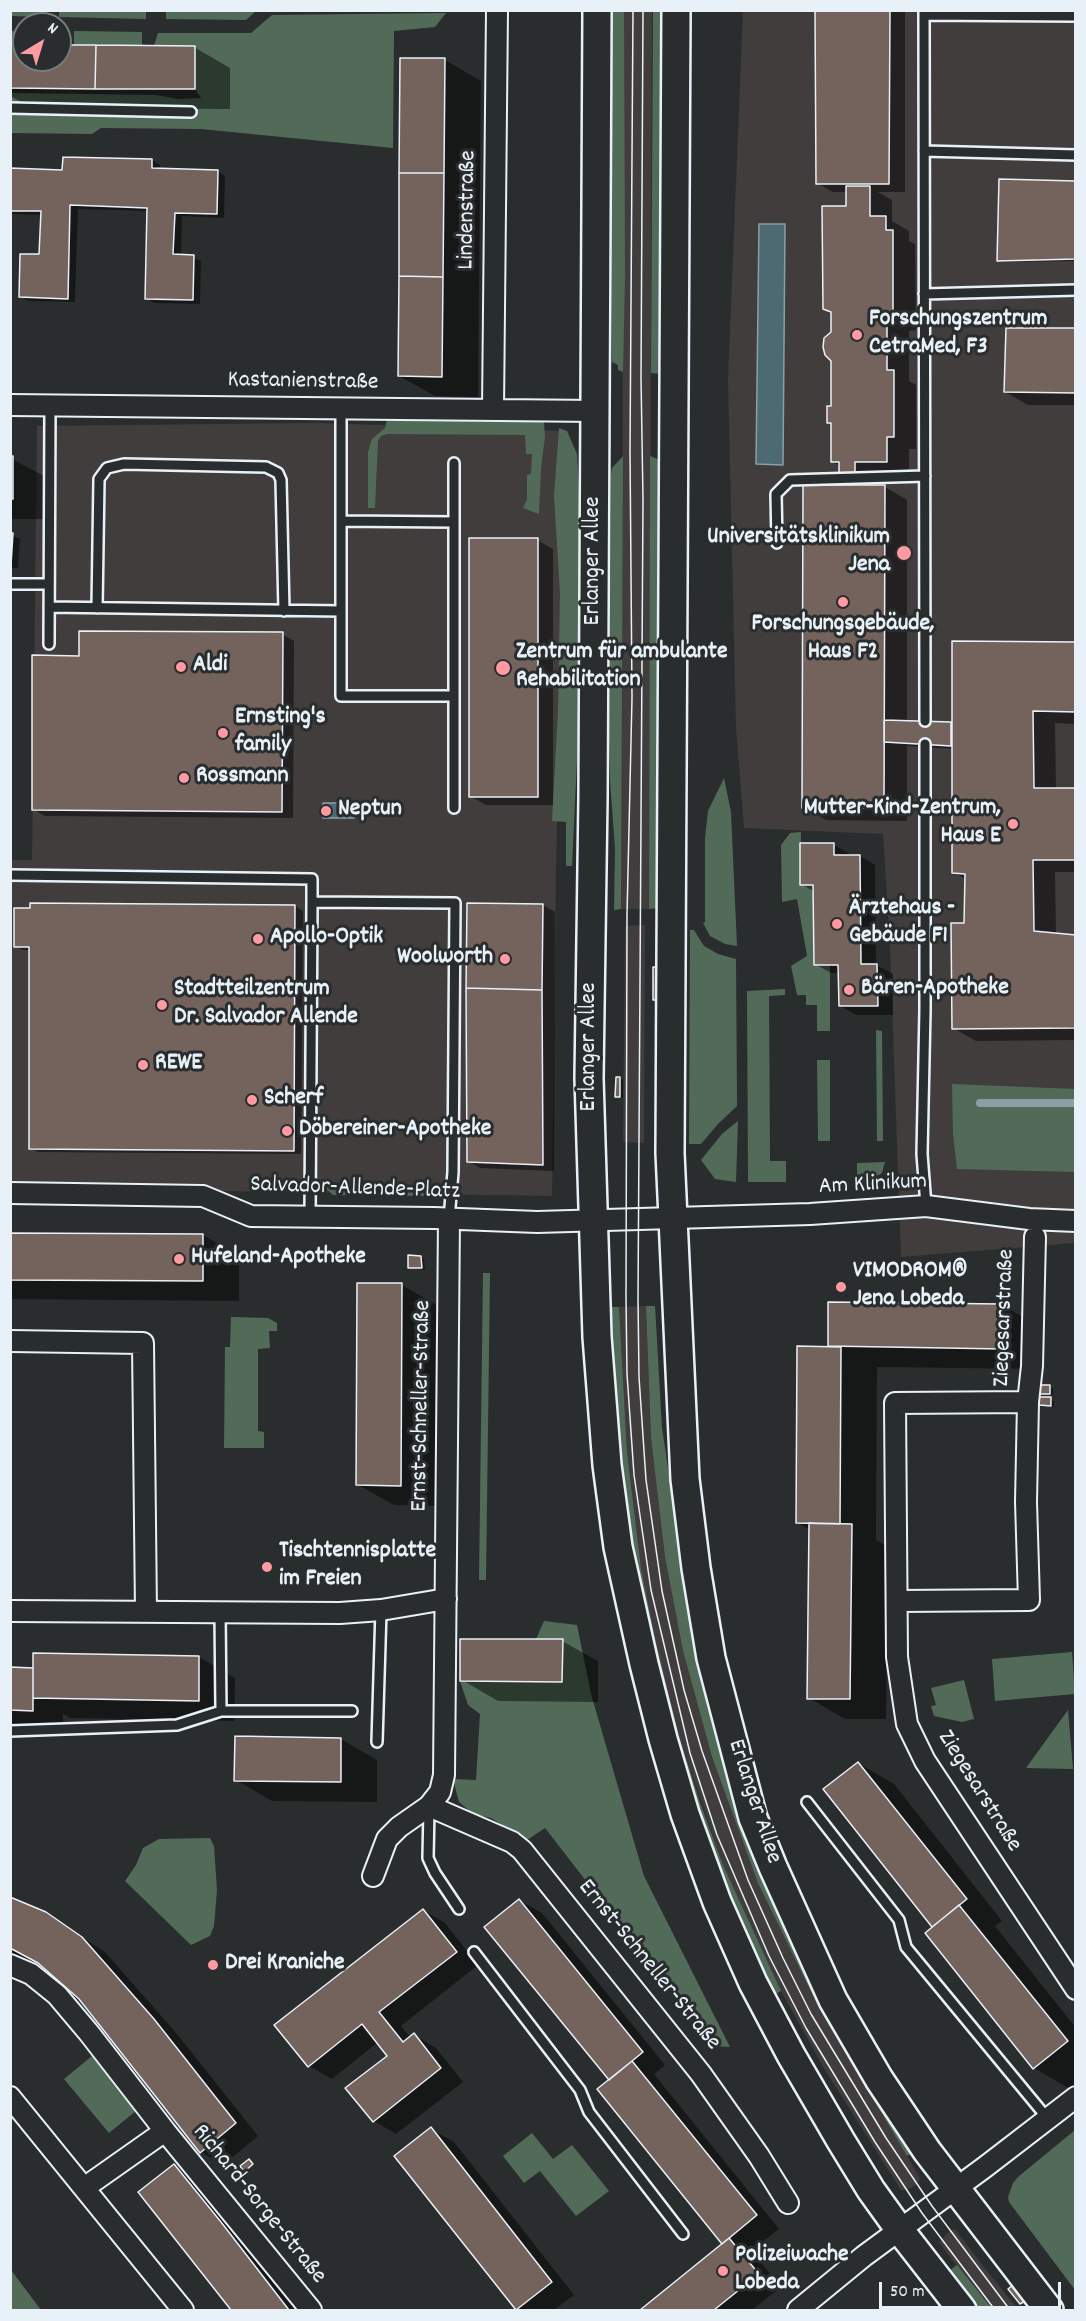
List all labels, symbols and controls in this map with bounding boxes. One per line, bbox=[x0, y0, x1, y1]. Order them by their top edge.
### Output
north arrow bbox=[12, 12, 72, 72]
text: N bbox=[42, 18, 62, 40]
street label: Lindenstraße bbox=[454, 150, 484, 270]
place label: Forschungszentrum CetraMed, F3 bbox=[869, 307, 1047, 363]
marker: Forschungszentrum CetraMed, F3 bbox=[850, 328, 864, 342]
street label: Kastanienstraße bbox=[227, 367, 379, 399]
street label: Erlanger Allee bbox=[581, 497, 609, 625]
place label: Universitätsklinikum Jena bbox=[707, 525, 890, 581]
marker: Universitätsklinikum Jena bbox=[895, 544, 913, 562]
marker: Forschungsgebäude, Haus F2 bbox=[836, 595, 850, 609]
place label: Forschungsgebäude, Haus F2 bbox=[751, 612, 935, 668]
place label: Zentrum für ambulante Rehabilitation bbox=[516, 640, 727, 696]
place label: Aldi bbox=[193, 653, 227, 681]
marker: Zentrum für ambulante Rehabilitation bbox=[494, 659, 512, 677]
marker: Aldi bbox=[174, 660, 188, 674]
place label: Ernsting's family bbox=[235, 705, 326, 761]
marker: Ernsting's family bbox=[216, 726, 230, 740]
place label: Rossmann bbox=[196, 764, 288, 792]
marker: Rossmann bbox=[177, 771, 191, 785]
place label: Mutter-Kind-Zentrum, Haus E bbox=[804, 796, 1001, 852]
place label: Neptun bbox=[338, 797, 402, 825]
marker: Neptun bbox=[319, 804, 333, 818]
marker: Mutter-Kind-Zentrum, Haus E bbox=[1006, 817, 1020, 831]
place label: Ärztehaus - Gebäude F1 bbox=[849, 896, 955, 952]
marker: Ärztehaus - Gebäude F1 bbox=[830, 917, 844, 931]
place label: Apollo-Optik bbox=[270, 925, 383, 953]
marker: Apollo-Optik bbox=[251, 932, 265, 946]
place label: Woolworth bbox=[397, 945, 493, 973]
marker: Woolworth bbox=[498, 952, 512, 966]
place label: Bären-Apotheke bbox=[861, 976, 1009, 1004]
place label: Stadtteilzentrum Dr. Salvador Allende bbox=[174, 977, 358, 1033]
street label: Erlanger Allee bbox=[577, 983, 605, 1111]
marker: Bären-Apotheke bbox=[842, 983, 856, 997]
marker: Stadtteilzentrum Dr. Salvador Allende bbox=[155, 998, 169, 1012]
place label: REWE bbox=[155, 1051, 202, 1079]
marker: REWE bbox=[136, 1058, 150, 1072]
place label: Scherf bbox=[264, 1086, 323, 1114]
marker: Scherf bbox=[245, 1093, 259, 1107]
place label: Döbereiner-Apotheke bbox=[299, 1117, 491, 1145]
marker: Döbereiner-Apotheke bbox=[280, 1124, 294, 1138]
street label: Am Klinikum bbox=[818, 1169, 928, 1203]
street label: Salvador-Allende-Platz bbox=[250, 1172, 460, 1208]
place label: Hufeland-Apotheke bbox=[191, 1245, 366, 1273]
street label: Ziegesarstraße bbox=[989, 1249, 1023, 1387]
marker: Hufeland-Apotheke bbox=[172, 1252, 186, 1266]
place label: VIMODROM® Jena Lobeda bbox=[853, 1259, 968, 1315]
marker: VIMODROM® Jena Lobeda bbox=[834, 1280, 848, 1294]
street label: Ernst-Schneller-Straße bbox=[407, 1300, 439, 1512]
place label: Tischtennisplatte im Freien bbox=[279, 1539, 436, 1595]
marker: Tischtennisplatte im Freien bbox=[260, 1560, 274, 1574]
street label: Ziegesarstraße bbox=[929, 1726, 1027, 1858]
street label: Erlanger Allee bbox=[719, 1736, 787, 1868]
street label: Ernst-Schneller-Straße bbox=[570, 1875, 726, 2057]
place label: Drei Kraniche bbox=[225, 1951, 345, 1979]
marker: Drei Kraniche bbox=[206, 1958, 220, 1972]
street label: Richard-Sorge-Straße bbox=[185, 2119, 331, 2291]
place label: Polizeiwache Lobeda bbox=[735, 2243, 849, 2299]
marker: Polizeiwache Lobeda bbox=[716, 2264, 730, 2278]
scale bar bbox=[882, 2270, 1064, 2308]
text: 50 m bbox=[890, 2280, 925, 2305]

